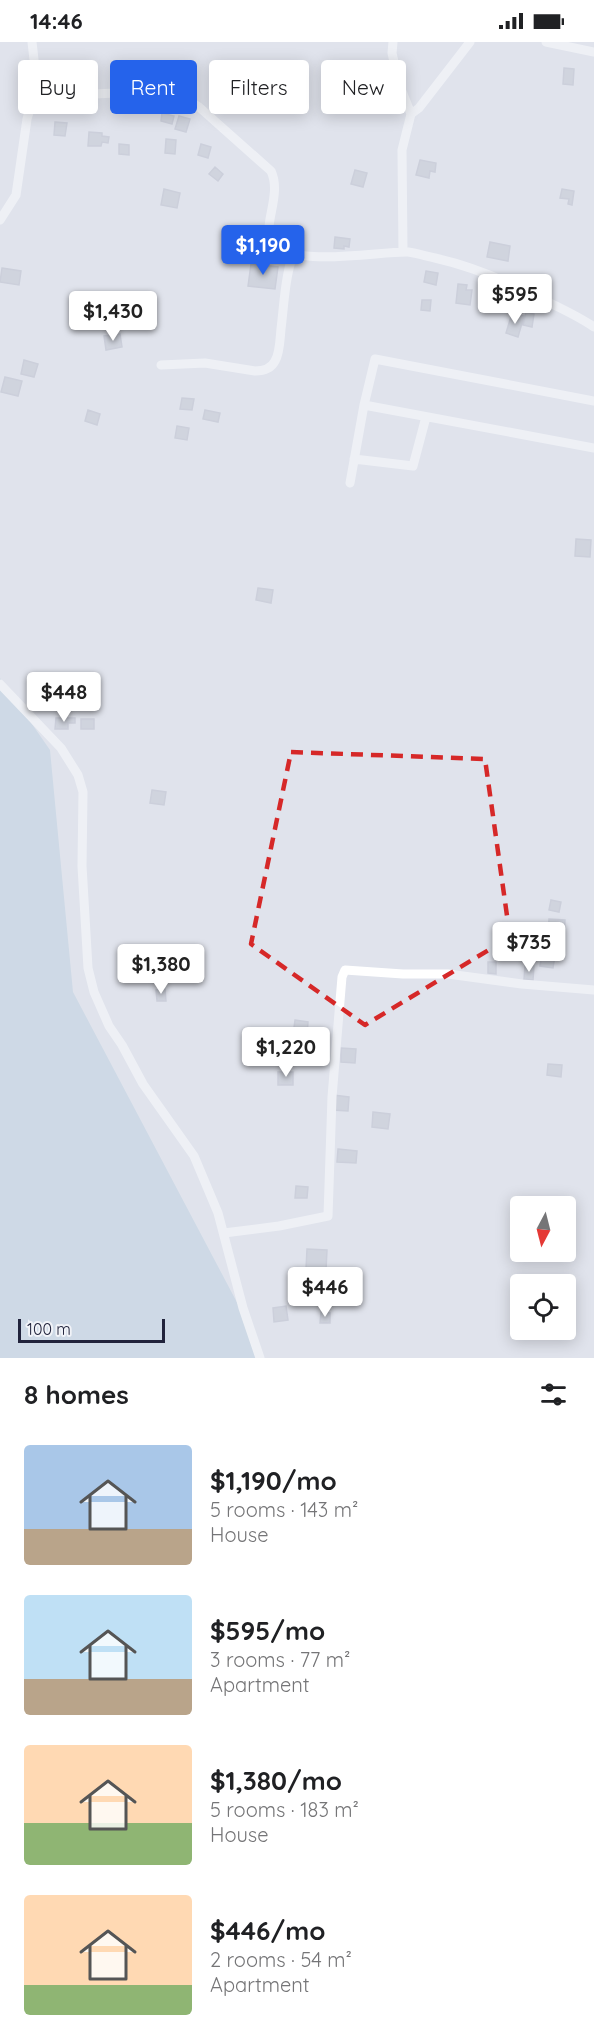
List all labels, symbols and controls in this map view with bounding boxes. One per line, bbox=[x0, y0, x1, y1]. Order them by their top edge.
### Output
text: 14:46 bbox=[30, 7, 83, 35]
chip: Buy bbox=[18, 60, 98, 114]
chip: Rent bbox=[110, 60, 197, 114]
chip: Filters bbox=[209, 60, 309, 114]
chip: New bbox=[321, 60, 406, 114]
pin: $1,190 bbox=[214, 225, 312, 276]
text: $1,190 bbox=[235, 232, 291, 257]
pin: $595 bbox=[479, 274, 551, 325]
text: $595 bbox=[492, 281, 538, 306]
pin: $1,430 bbox=[64, 291, 162, 342]
text: $1,430 bbox=[83, 298, 143, 323]
pin: $448 bbox=[28, 672, 100, 723]
text: $448 bbox=[41, 679, 87, 704]
pin: $735 bbox=[493, 922, 565, 973]
text: $735 bbox=[506, 929, 552, 954]
pin: $1,380 bbox=[112, 944, 210, 995]
text: $1,380 bbox=[131, 951, 191, 976]
pin: $1,220 bbox=[237, 1027, 335, 1078]
text: $1,220 bbox=[256, 1034, 316, 1059]
north arrow bbox=[510, 1196, 576, 1262]
map controls bbox=[510, 1196, 576, 1340]
pin: $446 bbox=[289, 1267, 361, 1318]
text: $446 bbox=[302, 1274, 348, 1299]
button: locate bbox=[510, 1274, 576, 1340]
scale bar bbox=[18, 1316, 165, 1344]
text: 100 m bbox=[27, 1319, 71, 1339]
text: 8 homes bbox=[24, 1378, 129, 1411]
icon: filters bbox=[537, 1378, 570, 1411]
text: $1,190/mo bbox=[210, 1464, 337, 1497]
icon: home bbox=[72, 1469, 144, 1541]
text: 5 rooms · 143 m² bbox=[210, 1497, 358, 1522]
text: House bbox=[210, 1522, 269, 1547]
text: $595/mo bbox=[210, 1614, 325, 1647]
icon: home bbox=[72, 1619, 144, 1691]
text: 3 rooms · 77 m² bbox=[210, 1647, 350, 1672]
text: Apartment bbox=[210, 1672, 310, 1697]
text: $1,380/mo bbox=[210, 1764, 342, 1797]
icon: home bbox=[72, 1769, 144, 1841]
text: 5 rooms · 183 m² bbox=[210, 1797, 359, 1822]
text: House bbox=[210, 1822, 269, 1847]
text: $446/mo bbox=[210, 1914, 325, 1947]
icon: home bbox=[72, 1919, 144, 1991]
text: 2 rooms · 54 m² bbox=[210, 1947, 352, 1972]
text: Apartment bbox=[210, 1972, 310, 1997]

